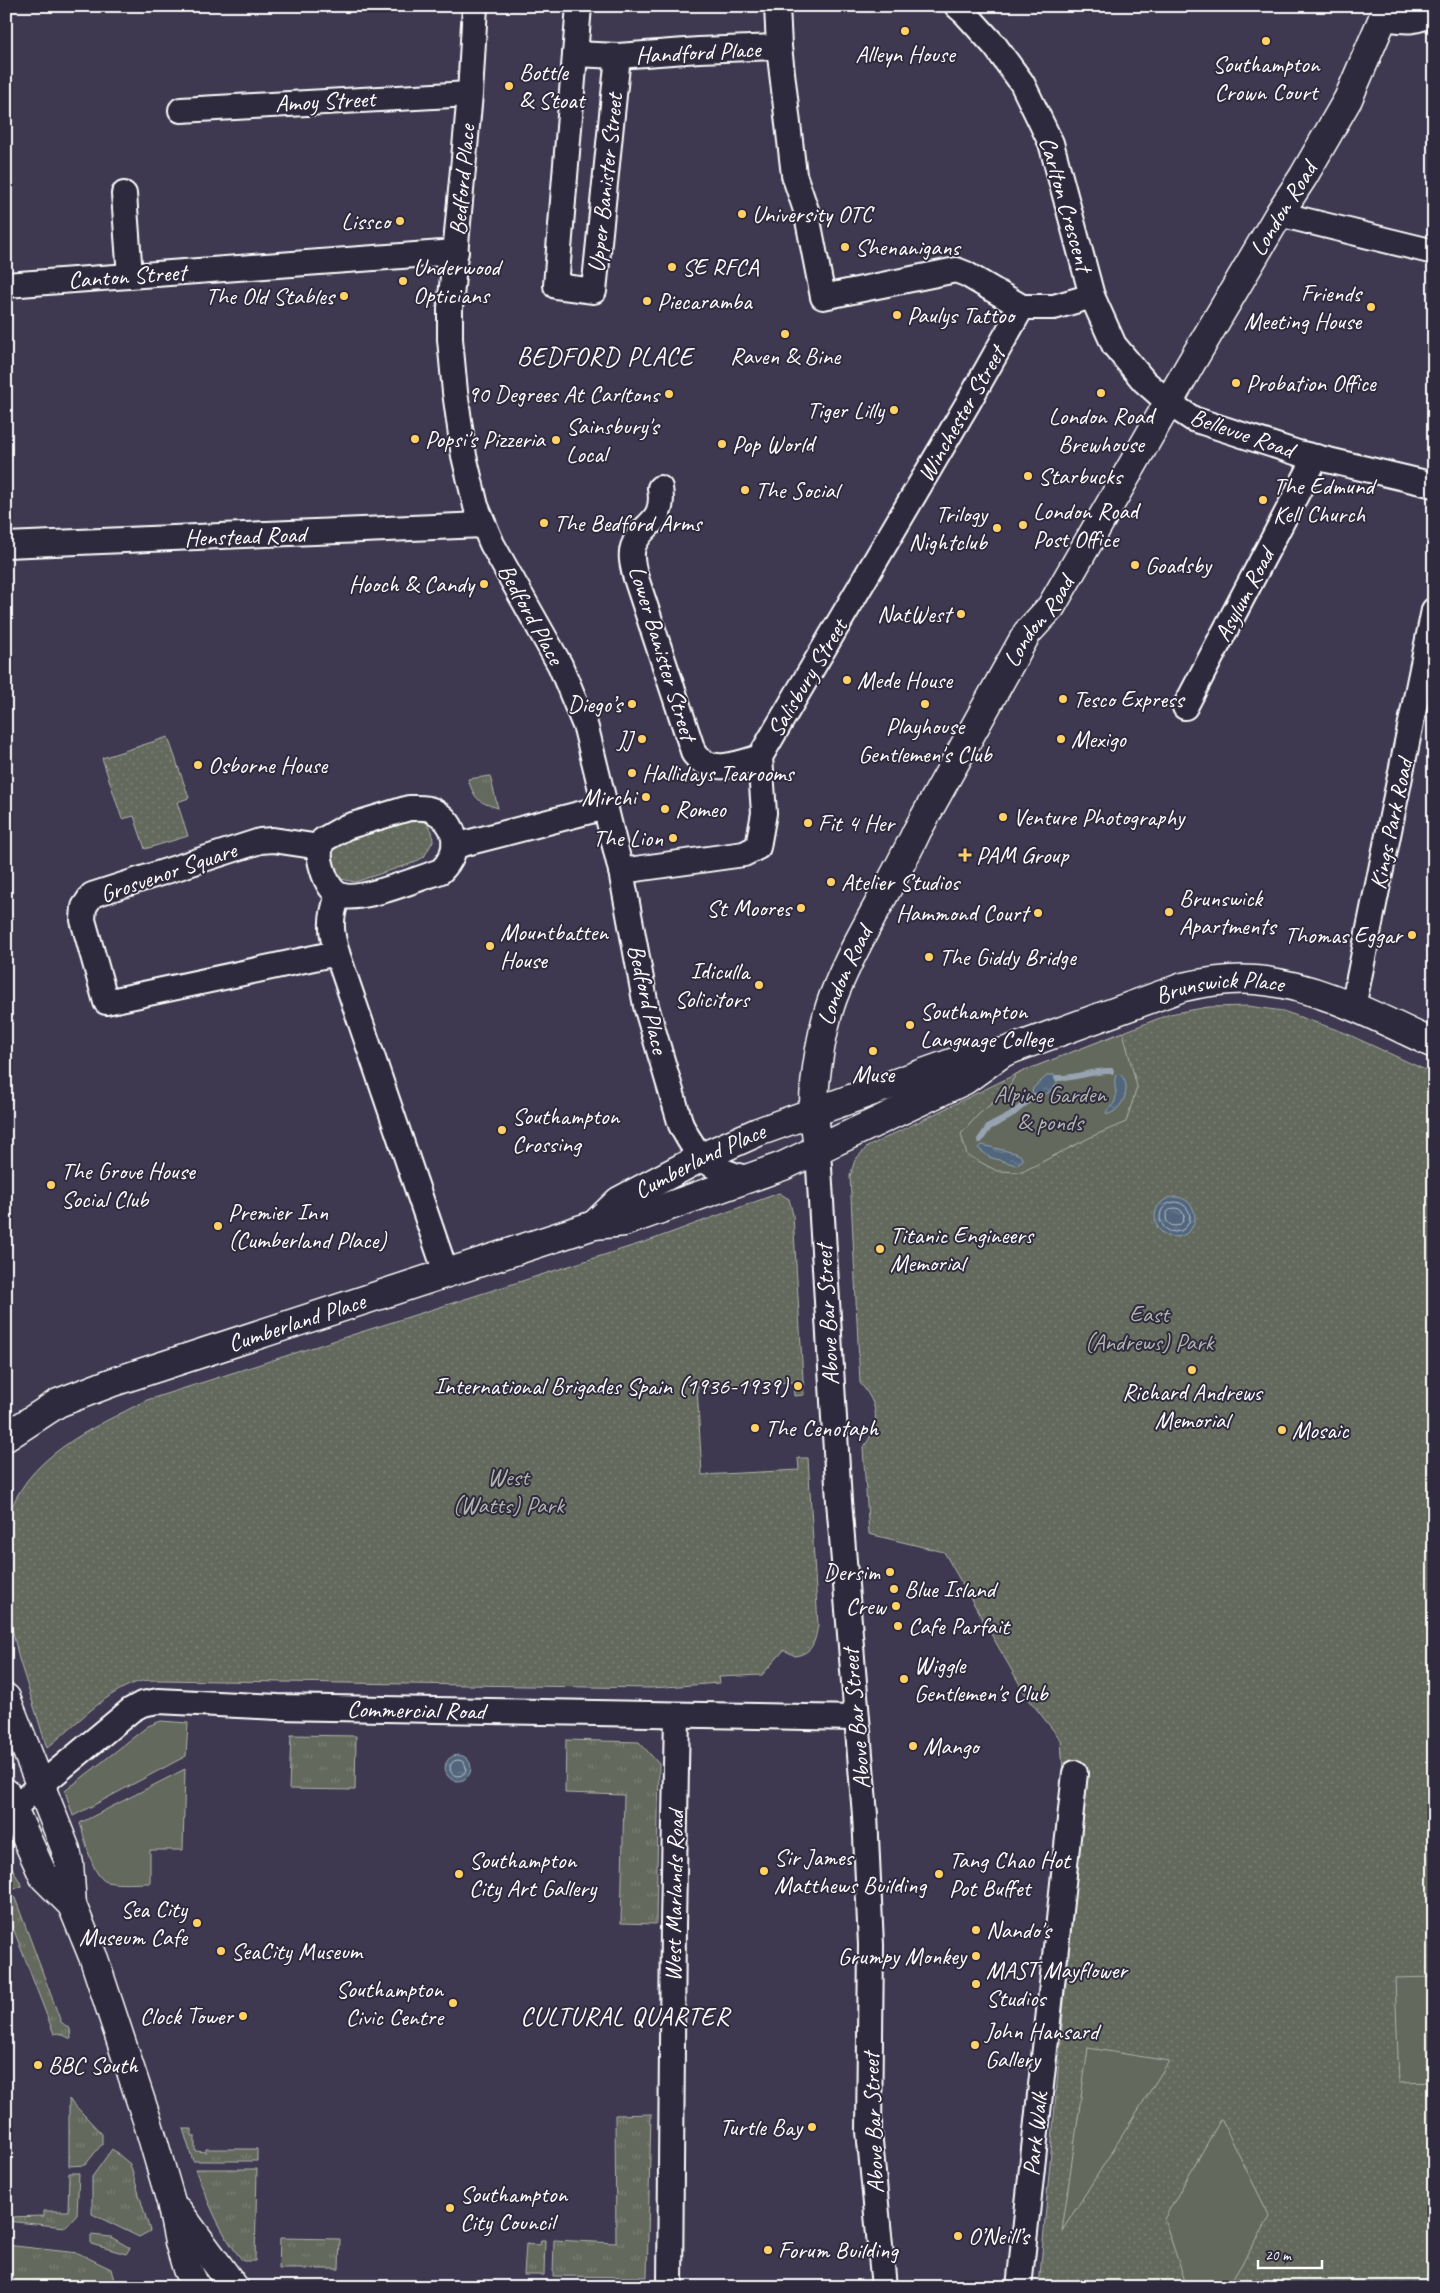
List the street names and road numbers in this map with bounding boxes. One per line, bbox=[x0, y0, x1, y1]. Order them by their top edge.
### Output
street label: Handford Place bbox=[635, 34, 763, 70]
street label: Amoy Street bbox=[274, 83, 378, 119]
street label: Upper Banister Street bbox=[581, 90, 630, 274]
street label: Bedford Place bbox=[442, 121, 482, 237]
street label: Carlton Crescent bbox=[1032, 133, 1100, 278]
street label: London Road bbox=[1243, 154, 1325, 261]
street label: Canton Street bbox=[67, 257, 190, 295]
street label: Winchester Street bbox=[910, 338, 1013, 487]
street label: Bellevue Road bbox=[1186, 401, 1301, 466]
street label: Henstead Road bbox=[184, 519, 310, 553]
street label: Asylum Road bbox=[1207, 540, 1283, 647]
street label: Bedford Place bbox=[491, 558, 572, 672]
street label: Lower Banister Street bbox=[622, 562, 705, 747]
street label: London Road bbox=[996, 568, 1082, 672]
street label: Salisbury Street bbox=[760, 612, 855, 742]
street label: Kings Park Road bbox=[1363, 752, 1420, 892]
street label: Grosvenor Square bbox=[96, 834, 242, 909]
street label: London Road bbox=[811, 918, 881, 1028]
street label: Bedford Place bbox=[621, 942, 676, 1059]
street label: Brunswick Place bbox=[1151, 964, 1289, 1011]
street label: Cumberland Place bbox=[629, 1115, 771, 1205]
street label: Above Bar Street bbox=[808, 1241, 846, 1386]
street label: Cumberland Place bbox=[224, 1285, 371, 1358]
street label: Above Bar Street bbox=[835, 1644, 877, 1791]
street label: Commercial Road bbox=[347, 1694, 489, 1726]
street label: West Marlands Road bbox=[658, 1807, 691, 1982]
street label: Above Bar Street bbox=[855, 2049, 890, 2194]
street label: Park Walk bbox=[1016, 2089, 1055, 2177]

